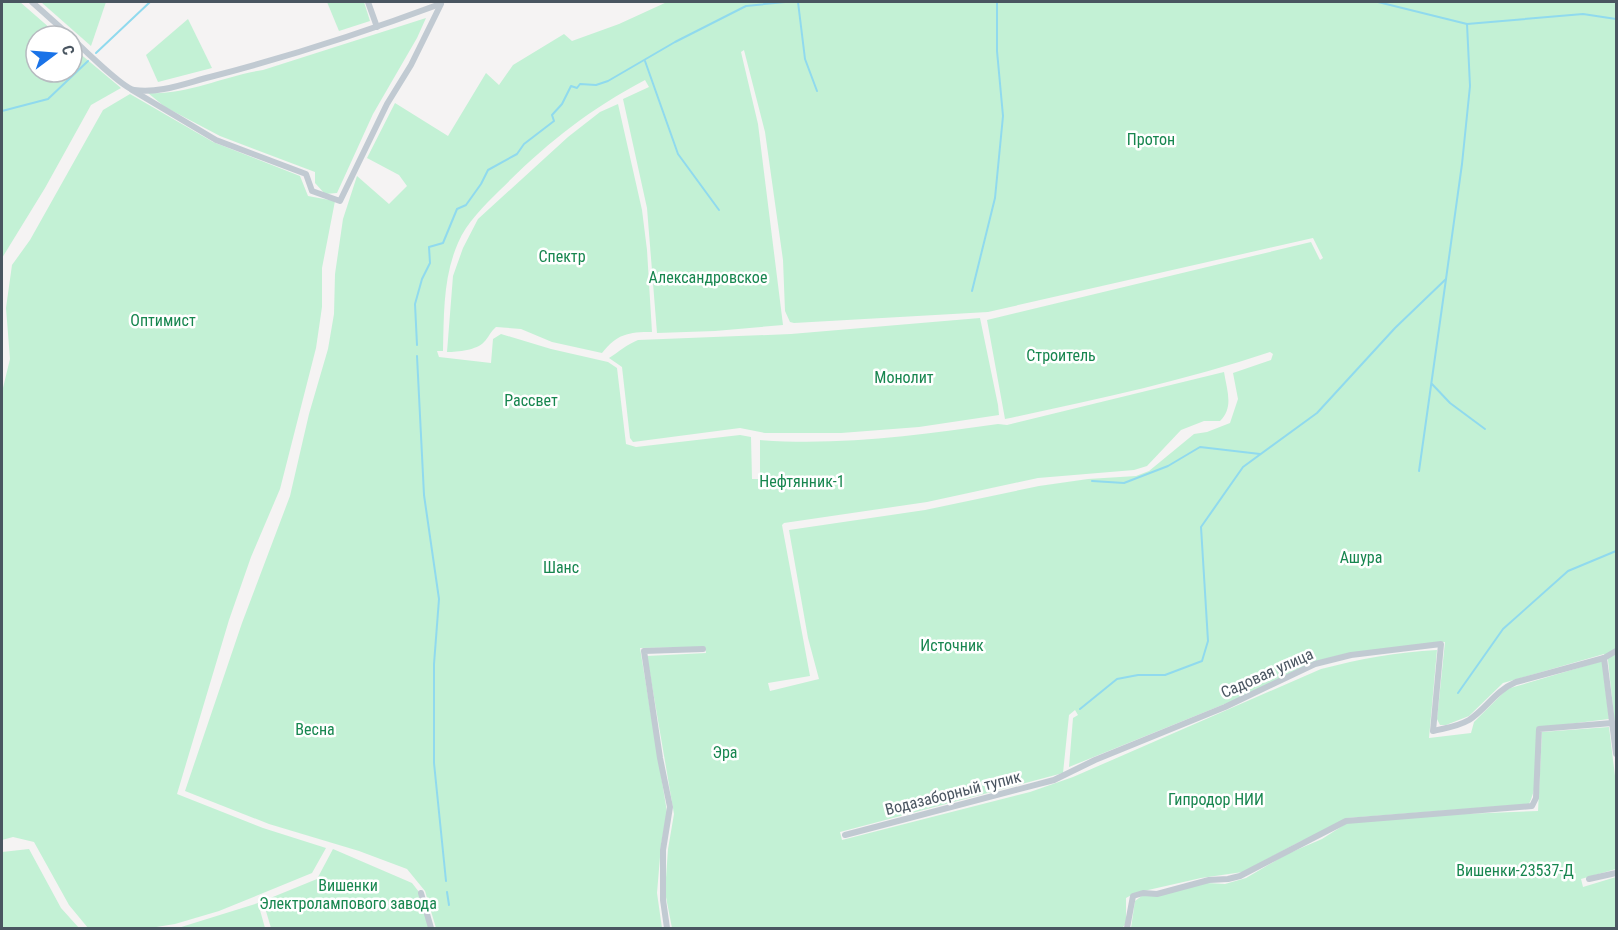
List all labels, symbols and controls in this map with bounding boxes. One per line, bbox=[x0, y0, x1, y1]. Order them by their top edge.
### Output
north arrow bbox=[24, 24, 84, 84]
text: С bbox=[58, 43, 78, 57]
park label: Протон bbox=[1127, 130, 1175, 149]
park label: Спектр bbox=[538, 247, 586, 266]
park label: Александровское bbox=[649, 268, 767, 287]
park label: Оптимист bbox=[130, 311, 196, 330]
park label: Строитель bbox=[1026, 346, 1096, 365]
park label: Монолит bbox=[874, 368, 934, 387]
park label: Рассвет bbox=[504, 391, 558, 410]
park label: Нефтянник-1 bbox=[759, 472, 845, 491]
park label: Ашура bbox=[1340, 548, 1382, 567]
park label: Шанс bbox=[543, 558, 579, 577]
park label: Источник bbox=[920, 636, 984, 655]
street label: Садовая улица bbox=[1218, 644, 1316, 702]
park label: Весна bbox=[295, 720, 335, 739]
park label: Эра bbox=[713, 743, 738, 762]
street label: Водазаборный тупик bbox=[883, 767, 1023, 819]
park label: Гипродор НИИ bbox=[1168, 790, 1264, 809]
park label: Вишенки-23537-Д bbox=[1456, 861, 1574, 880]
park label: Вишенки Электролампового завода bbox=[259, 876, 437, 913]

